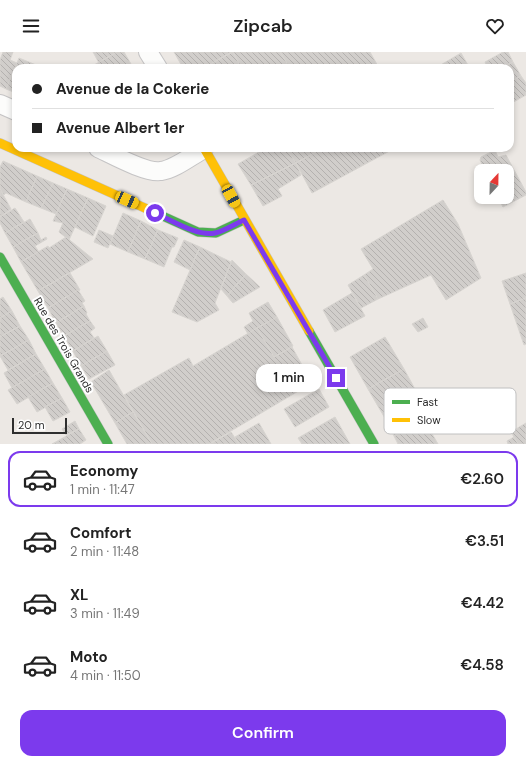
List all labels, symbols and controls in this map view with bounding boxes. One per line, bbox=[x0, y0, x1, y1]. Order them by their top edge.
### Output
text: Zipcab bbox=[233, 14, 293, 38]
icon: menu bbox=[20, 15, 42, 37]
icon: heart bbox=[484, 15, 506, 37]
text: Avenue de la Cokerie bbox=[56, 79, 209, 99]
text: Avenue Albert 1er bbox=[56, 118, 184, 138]
north arrow bbox=[474, 164, 514, 204]
map controls bbox=[474, 164, 514, 204]
car bbox=[220, 183, 242, 209]
car bbox=[114, 190, 140, 210]
route start bbox=[146, 204, 164, 222]
street label: Rue des Trois Grands bbox=[31, 295, 97, 395]
callout: 1 min bbox=[256, 364, 322, 392]
text: 1 min bbox=[273, 369, 305, 386]
route end bbox=[327, 369, 345, 387]
legend bbox=[384, 388, 516, 434]
text: Fast bbox=[417, 395, 438, 409]
text: Slow bbox=[417, 413, 441, 427]
scale bar bbox=[12, 416, 67, 435]
text: 20 m bbox=[18, 418, 44, 432]
icon: car bbox=[22, 461, 58, 497]
text: Economy bbox=[70, 461, 138, 481]
text: €2.60 bbox=[461, 469, 504, 489]
text: 1 min · 11:47 bbox=[70, 481, 135, 498]
icon: car bbox=[22, 523, 58, 559]
text: Comfort bbox=[70, 523, 131, 543]
text: €3.51 bbox=[465, 531, 504, 551]
text: 2 min · 11:48 bbox=[70, 543, 139, 560]
icon: car bbox=[22, 585, 58, 621]
text: XL bbox=[70, 585, 88, 605]
text: €4.42 bbox=[461, 593, 504, 613]
text: 3 min · 11:49 bbox=[70, 605, 140, 622]
icon: car bbox=[22, 647, 58, 683]
text: Moto bbox=[70, 647, 108, 667]
text: €4.58 bbox=[460, 655, 504, 675]
text: 4 min · 11:50 bbox=[70, 667, 141, 684]
button: Confirm bbox=[20, 710, 506, 756]

